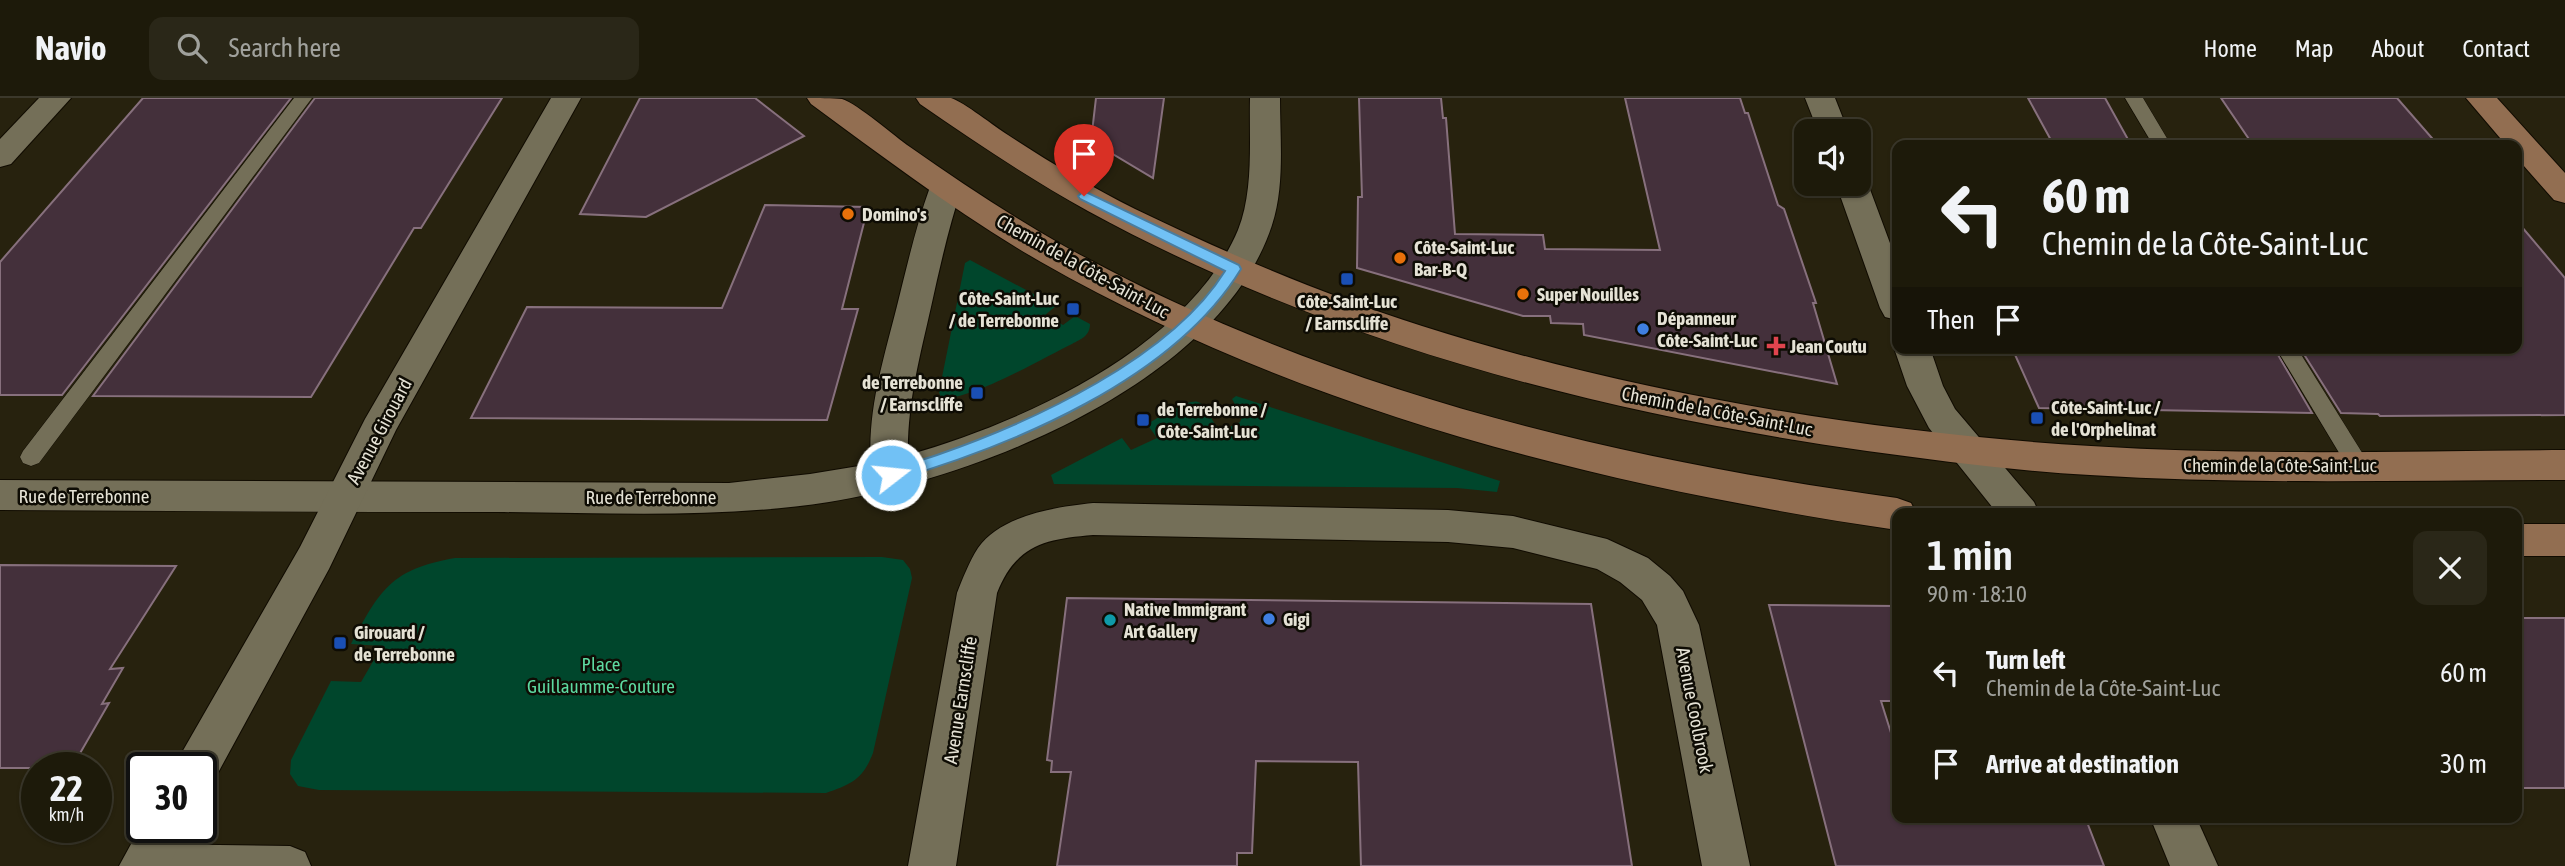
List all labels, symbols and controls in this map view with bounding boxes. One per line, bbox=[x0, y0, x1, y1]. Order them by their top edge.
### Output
search box bbox=[149, 17, 639, 80]
text: Navio bbox=[35, 29, 107, 67]
icon: search bbox=[173, 29, 211, 67]
text: Search here bbox=[229, 33, 341, 63]
text: Home bbox=[2203, 35, 2257, 62]
text: Map bbox=[2295, 35, 2333, 62]
text: About bbox=[2371, 35, 2424, 62]
text: Contact bbox=[2462, 35, 2530, 62]
map controls bbox=[1794, 119, 1871, 196]
button: sound bbox=[1794, 119, 1871, 196]
pin bbox=[1054, 124, 1114, 196]
icon: arrive bbox=[1065, 135, 1103, 173]
text: 60 m bbox=[2042, 167, 2130, 223]
icon: left bbox=[1927, 168, 2018, 259]
place label: Domino's bbox=[862, 203, 927, 225]
marker: Domino's bbox=[840, 206, 856, 222]
street label: Chemin de la Côte-Saint-Luc bbox=[993, 210, 1174, 323]
text: Chemin de la Côte-Saint-Luc bbox=[2042, 225, 2368, 262]
place label: Côte-Saint-Luc Bar-B-Q bbox=[1414, 236, 1514, 280]
marker: Côte-Saint-Luc Bar-B-Q bbox=[1392, 250, 1408, 266]
marker: Côte-Saint-Luc / Earnscliffe bbox=[1339, 271, 1355, 287]
place label: Super Nouilles bbox=[1537, 283, 1639, 305]
marker: Super Nouilles bbox=[1515, 286, 1531, 302]
place label: Côte-Saint-Luc / de Terrebonne bbox=[949, 287, 1059, 331]
place label: Côte-Saint-Luc / Earnscliffe bbox=[1297, 290, 1397, 334]
marker: Côte-Saint-Luc / de Terrebonne bbox=[1065, 301, 1081, 317]
icon: arrive bbox=[1989, 301, 2027, 339]
text: Then bbox=[1927, 305, 1975, 335]
place label: Dépanneur Côte-Saint-Luc bbox=[1657, 307, 1757, 351]
marker: Dépanneur Côte-Saint-Luc bbox=[1635, 321, 1651, 337]
place label: Jean Coutu bbox=[1789, 335, 1867, 357]
marker: Jean Coutu bbox=[1768, 338, 1784, 354]
place label: de Terrebonne / Earnscliffe bbox=[862, 371, 963, 415]
street label: Avenue Girouard bbox=[342, 374, 416, 488]
street label: Chemin de la Côte-Saint-Luc bbox=[1620, 382, 1815, 440]
marker: de Terrebonne / Earnscliffe bbox=[969, 385, 985, 401]
place label: Côte-Saint-Luc / de l'Orphelinat bbox=[2051, 396, 2161, 440]
place label: de Terrebonne / Côte-Saint-Luc bbox=[1157, 398, 1267, 442]
marker: Côte-Saint-Luc / de l'Orphelinat bbox=[2029, 410, 2045, 426]
marker: de Terrebonne / Côte-Saint-Luc bbox=[1135, 412, 1151, 428]
position arrow bbox=[854, 438, 928, 512]
street label: Chemin de la Côte-Saint-Luc bbox=[2183, 454, 2378, 476]
street label: Rue de Terrebonne bbox=[19, 485, 149, 507]
street label: Rue de Terrebonne bbox=[586, 486, 716, 508]
text: 1 min bbox=[1927, 531, 2013, 579]
button: close bbox=[2413, 531, 2487, 605]
text: 90 m · 18:10 bbox=[1927, 581, 2027, 607]
place label: Native Immigrant Art Gallery bbox=[1123, 598, 1247, 642]
place label: Gigi bbox=[1283, 608, 1310, 630]
marker: Gigi bbox=[1261, 611, 1277, 627]
marker: Native Immigrant Art Gallery bbox=[1102, 612, 1118, 628]
place label: Girouard / de Terrebonne bbox=[354, 621, 455, 665]
marker: Girouard / de Terrebonne bbox=[332, 635, 348, 651]
street label: Avenue Earnscliffe bbox=[939, 635, 981, 765]
street label: Avenue Coolbrook bbox=[1672, 645, 1718, 775]
text: Turn left bbox=[1986, 645, 2066, 675]
park label: Place Guillaumme-Couture bbox=[527, 653, 675, 697]
icon: left bbox=[1927, 654, 1965, 692]
text: 60 m bbox=[2440, 658, 2487, 688]
text: Chemin de la Côte-Saint-Luc bbox=[1986, 675, 2220, 701]
icon: arrive bbox=[1927, 745, 1965, 783]
text: Arrive at destination bbox=[1986, 749, 2179, 779]
text: 30 m bbox=[2440, 749, 2487, 779]
speed limit sign: 30 bbox=[126, 752, 217, 843]
text: 22 bbox=[50, 768, 83, 808]
text: km/h bbox=[49, 804, 84, 825]

